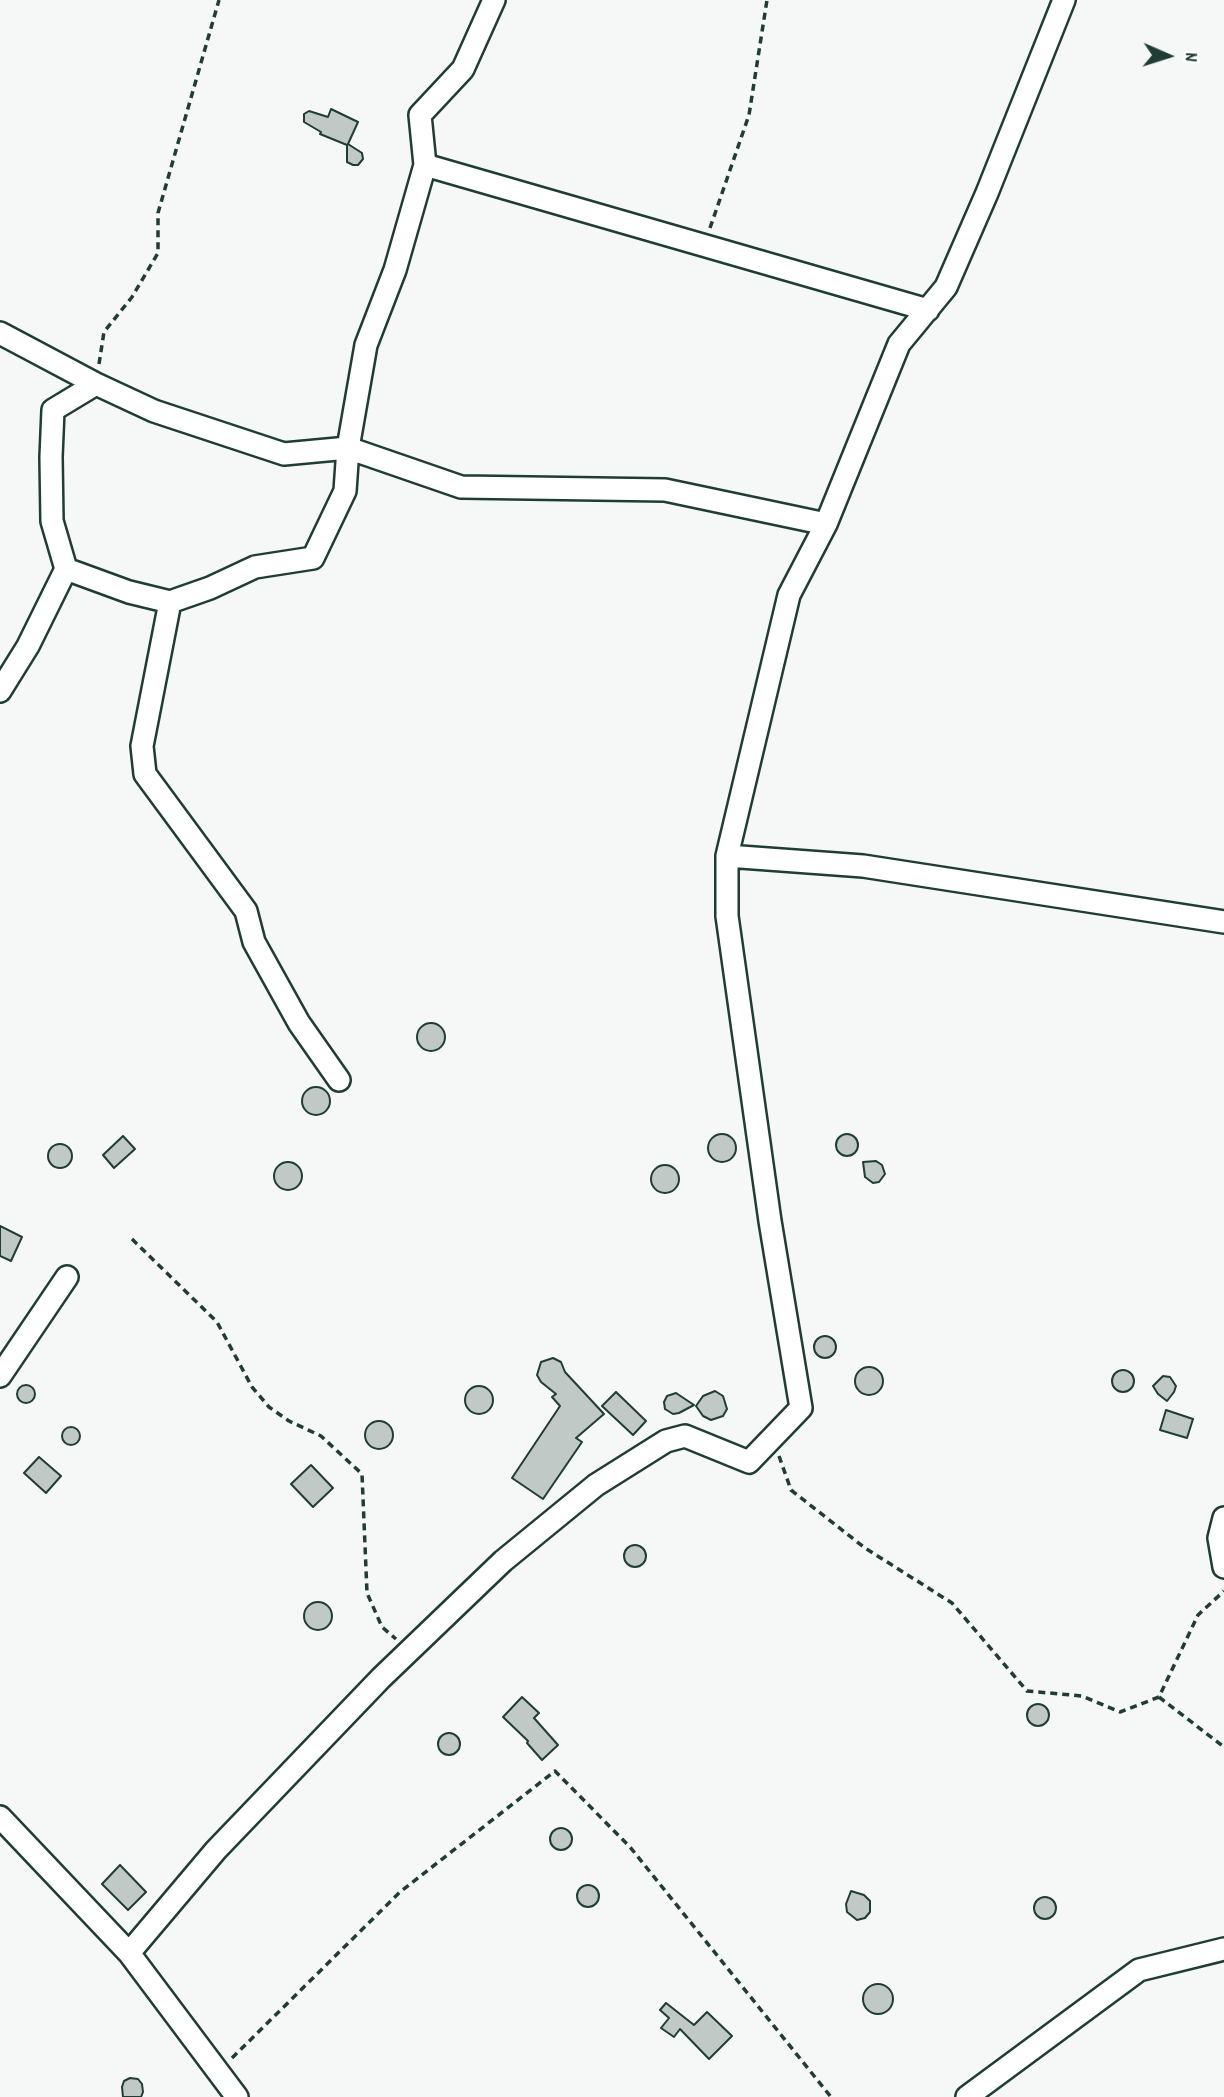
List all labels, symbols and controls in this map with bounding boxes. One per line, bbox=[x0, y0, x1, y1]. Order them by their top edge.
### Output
north arrow bbox=[1133, 21, 1203, 91]
text: N bbox=[1176, 52, 1203, 63]

